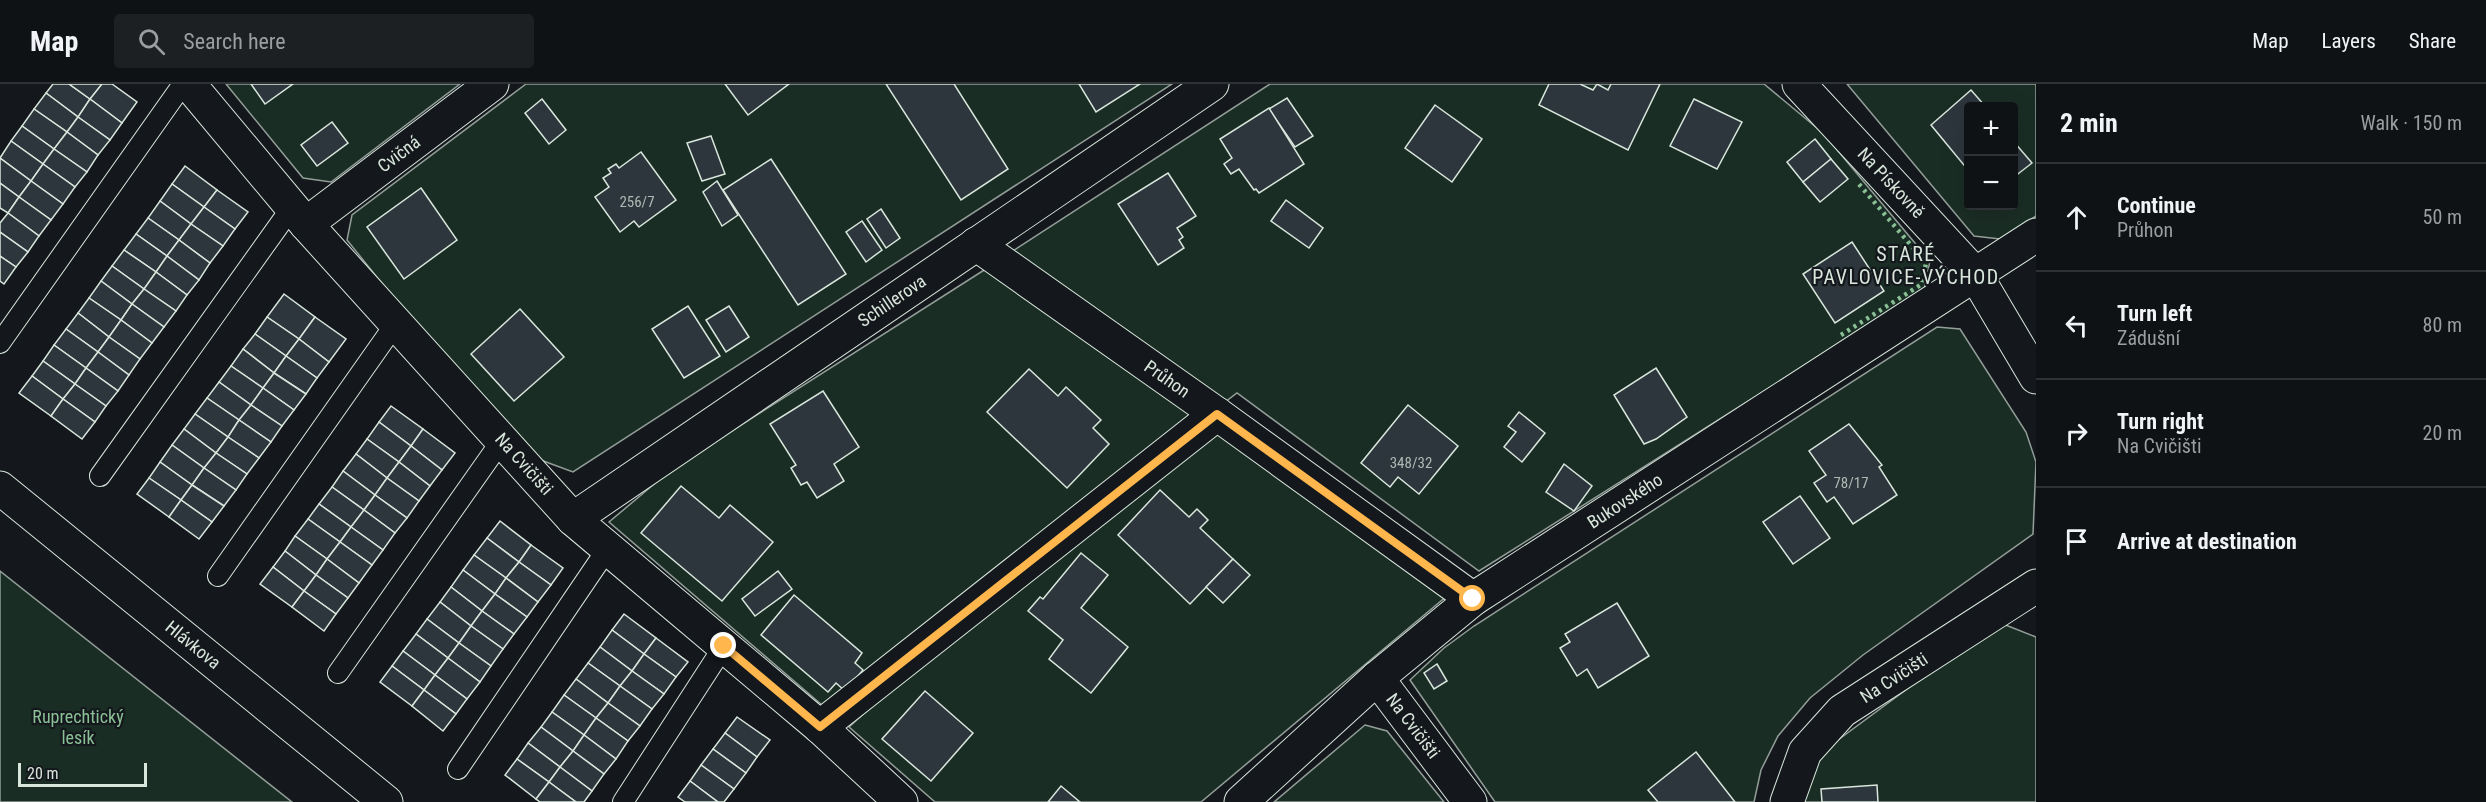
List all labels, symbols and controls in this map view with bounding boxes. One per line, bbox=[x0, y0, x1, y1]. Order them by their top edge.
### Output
search box bbox=[114, 14, 534, 68]
text: Map bbox=[30, 25, 78, 58]
icon: search bbox=[135, 25, 168, 58]
text: Search here bbox=[183, 29, 286, 54]
text: Map bbox=[2252, 29, 2289, 53]
text: Layers bbox=[2322, 29, 2376, 53]
text: Share bbox=[2409, 29, 2456, 53]
map controls bbox=[1964, 102, 2018, 210]
button: + bbox=[1964, 102, 2018, 156]
text: 2 min bbox=[2060, 108, 2118, 138]
text: Walk · 150 m bbox=[2361, 111, 2462, 135]
street label: Cvičná bbox=[373, 131, 424, 176]
street label: Na Pískovně bbox=[1854, 143, 1929, 222]
button: − bbox=[1964, 156, 2018, 210]
house number: 256/7 bbox=[619, 193, 655, 211]
text: Continue bbox=[2117, 193, 2196, 218]
icon: ahead bbox=[2060, 201, 2093, 234]
text: 50 m bbox=[2423, 205, 2462, 229]
text: Průhon bbox=[2117, 218, 2173, 242]
district label: STARÉ PAVLOVICE-VÝCHOD bbox=[1812, 242, 2000, 289]
street label: Schillerova bbox=[854, 270, 930, 331]
text: Turn left bbox=[2117, 301, 2192, 326]
icon: left bbox=[2060, 309, 2093, 342]
text: 80 m bbox=[2423, 313, 2462, 337]
text: Zádušní bbox=[2117, 326, 2180, 350]
street label: Průhon bbox=[1141, 355, 1194, 402]
text: Turn right bbox=[2117, 409, 2204, 434]
icon: right bbox=[2060, 417, 2093, 450]
text: 20 m bbox=[2423, 421, 2462, 445]
street label: Na Cvičišti bbox=[491, 428, 558, 499]
text: Na Cvičišti bbox=[2117, 434, 2202, 458]
house number: 348/32 bbox=[1390, 454, 1432, 472]
street label: Bukovského bbox=[1583, 468, 1666, 533]
house number: 78/17 bbox=[1833, 474, 1869, 492]
icon: arrive bbox=[2060, 525, 2093, 558]
text: Arrive at destination bbox=[2117, 529, 2297, 554]
route start bbox=[1459, 585, 1485, 611]
street label: Hlávkova bbox=[162, 616, 225, 673]
route end bbox=[710, 632, 736, 658]
street label: Na Cvičišti bbox=[1856, 648, 1931, 707]
street label: Na Cvičišti bbox=[1382, 689, 1445, 762]
park label: Ruprechtický lesík bbox=[32, 706, 124, 748]
scale bar bbox=[18, 760, 147, 788]
text: 20 m bbox=[27, 764, 59, 783]

